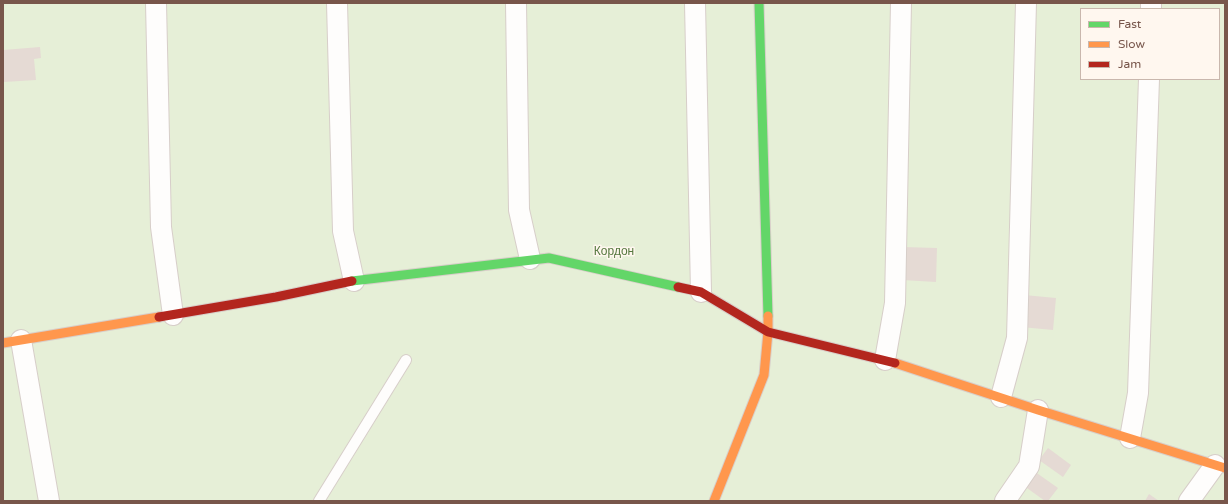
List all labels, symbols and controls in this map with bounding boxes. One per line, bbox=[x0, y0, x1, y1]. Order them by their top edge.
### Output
legend bbox=[1080, 8, 1220, 80]
text: Fast bbox=[1118, 17, 1141, 31]
text: Slow bbox=[1118, 37, 1145, 51]
text: Jam bbox=[1118, 57, 1141, 71]
park label: Кордон bbox=[594, 245, 634, 259]

